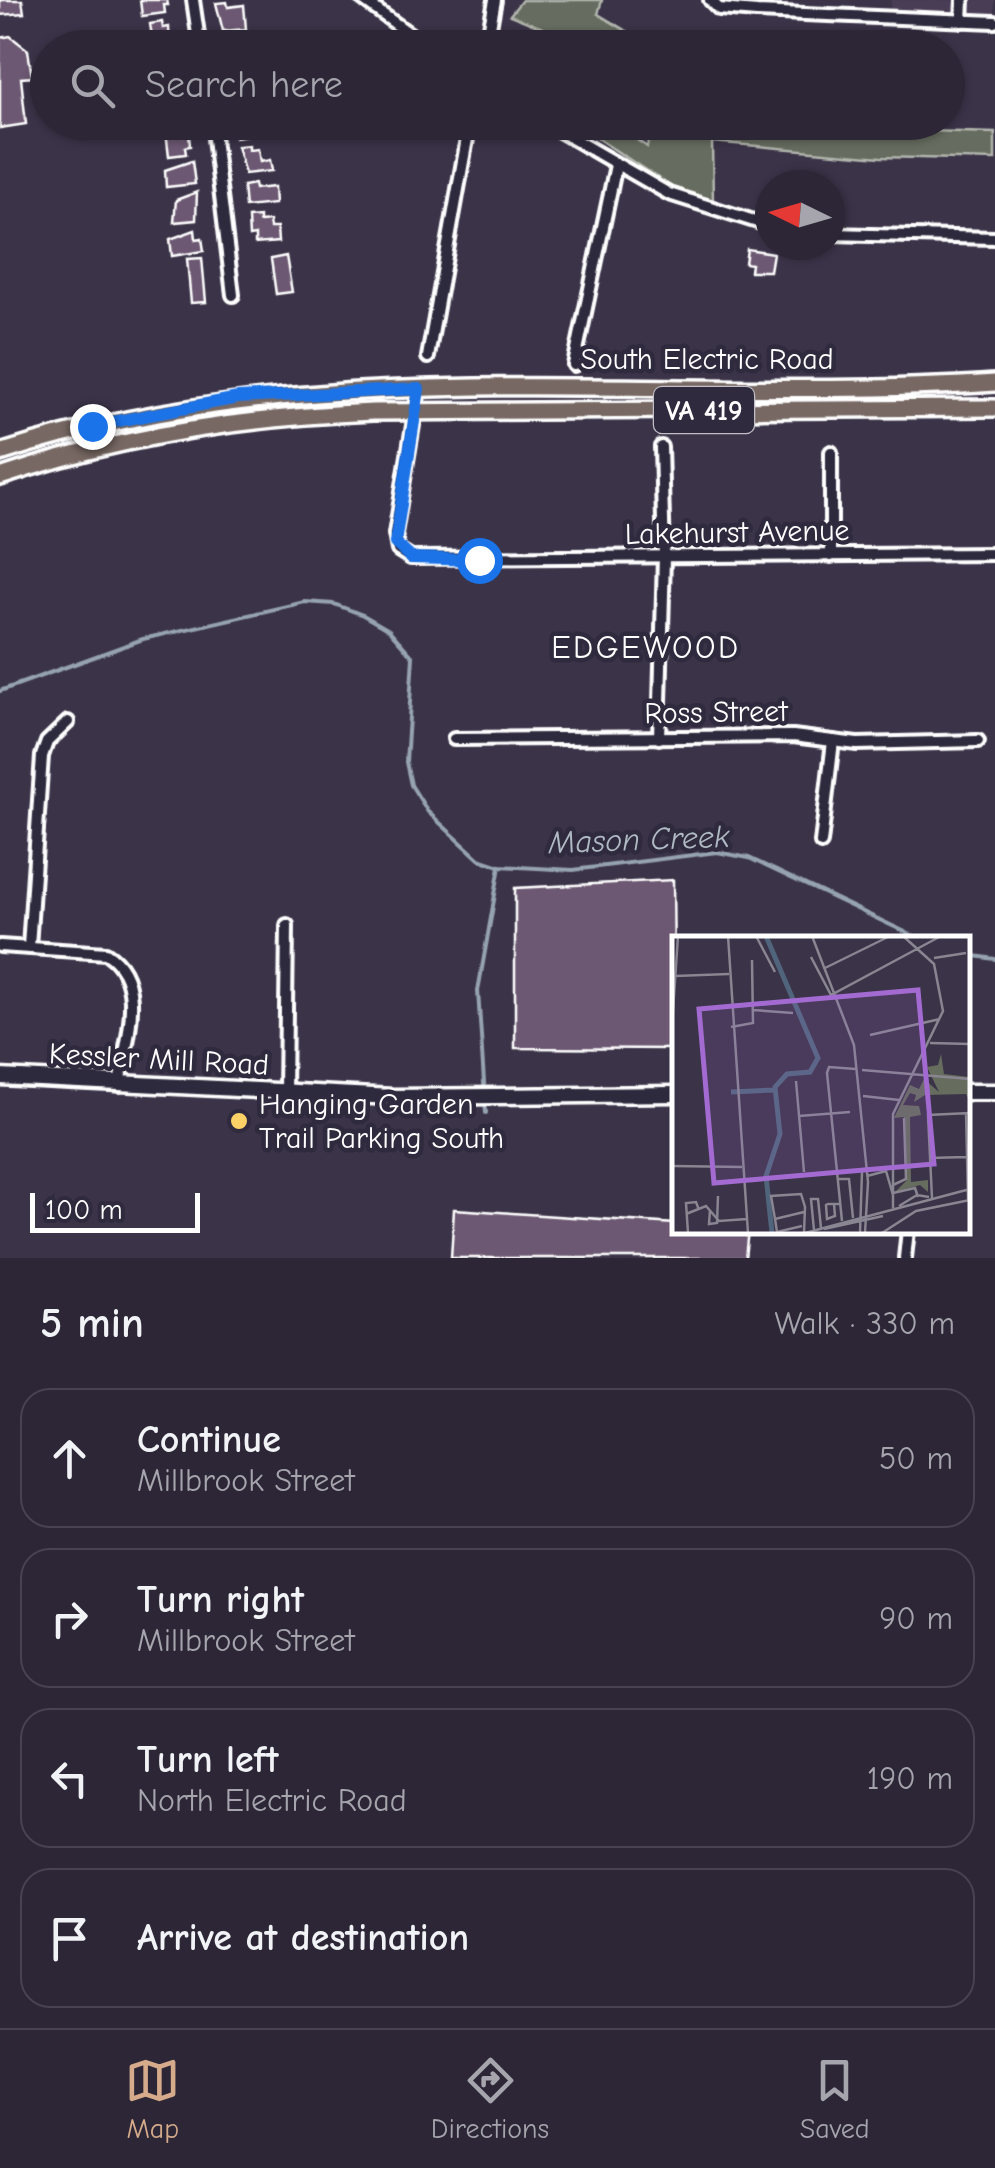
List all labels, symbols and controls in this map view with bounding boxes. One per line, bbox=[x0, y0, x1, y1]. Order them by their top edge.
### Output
search box bbox=[30, 30, 965, 140]
icon: search bbox=[65, 58, 120, 113]
text: Search here bbox=[145, 63, 343, 107]
north arrow bbox=[755, 170, 845, 260]
street label: South Electric Road bbox=[580, 342, 834, 377]
road number: VA 419 bbox=[654, 387, 754, 433]
route end bbox=[70, 404, 116, 450]
street label: Lakehurst Avenue bbox=[624, 513, 850, 552]
route start bbox=[457, 538, 503, 584]
district label: EDGEWOOD bbox=[551, 629, 741, 666]
street label: Ross Street bbox=[644, 694, 789, 731]
water label: Mason Creek bbox=[547, 818, 731, 861]
inset map bbox=[672, 936, 970, 1233]
street label: Kessler Mill Road bbox=[48, 1036, 270, 1083]
place label: Hanging Garden Trail Parking South bbox=[259, 1087, 504, 1156]
marker: Hanging Garden Trail Parking South bbox=[228, 1110, 250, 1132]
scale bar bbox=[30, 1188, 200, 1232]
text: 100 m bbox=[45, 1194, 123, 1226]
text: 5 min bbox=[40, 1299, 144, 1348]
text: Walk · 330 m bbox=[774, 1305, 955, 1342]
text: Continue bbox=[137, 1418, 281, 1462]
icon: ahead bbox=[42, 1431, 97, 1486]
text: 50 m bbox=[879, 1440, 953, 1477]
text: Millbrook Street bbox=[137, 1462, 355, 1499]
text: Turn right bbox=[137, 1578, 304, 1622]
icon: right bbox=[42, 1591, 97, 1646]
text: 90 m bbox=[879, 1600, 953, 1637]
text: Millbrook Street bbox=[137, 1622, 355, 1659]
text: Turn left bbox=[137, 1738, 278, 1782]
icon: left bbox=[42, 1751, 97, 1806]
text: 190 m bbox=[867, 1760, 953, 1797]
text: North Electric Road bbox=[137, 1782, 407, 1819]
icon: arrive bbox=[42, 1911, 97, 1966]
text: Arrive at destination bbox=[137, 1916, 469, 1960]
tab: Map bbox=[125, 2053, 180, 2145]
tab: Directions bbox=[431, 2053, 549, 2145]
tab: Saved bbox=[800, 2053, 870, 2145]

